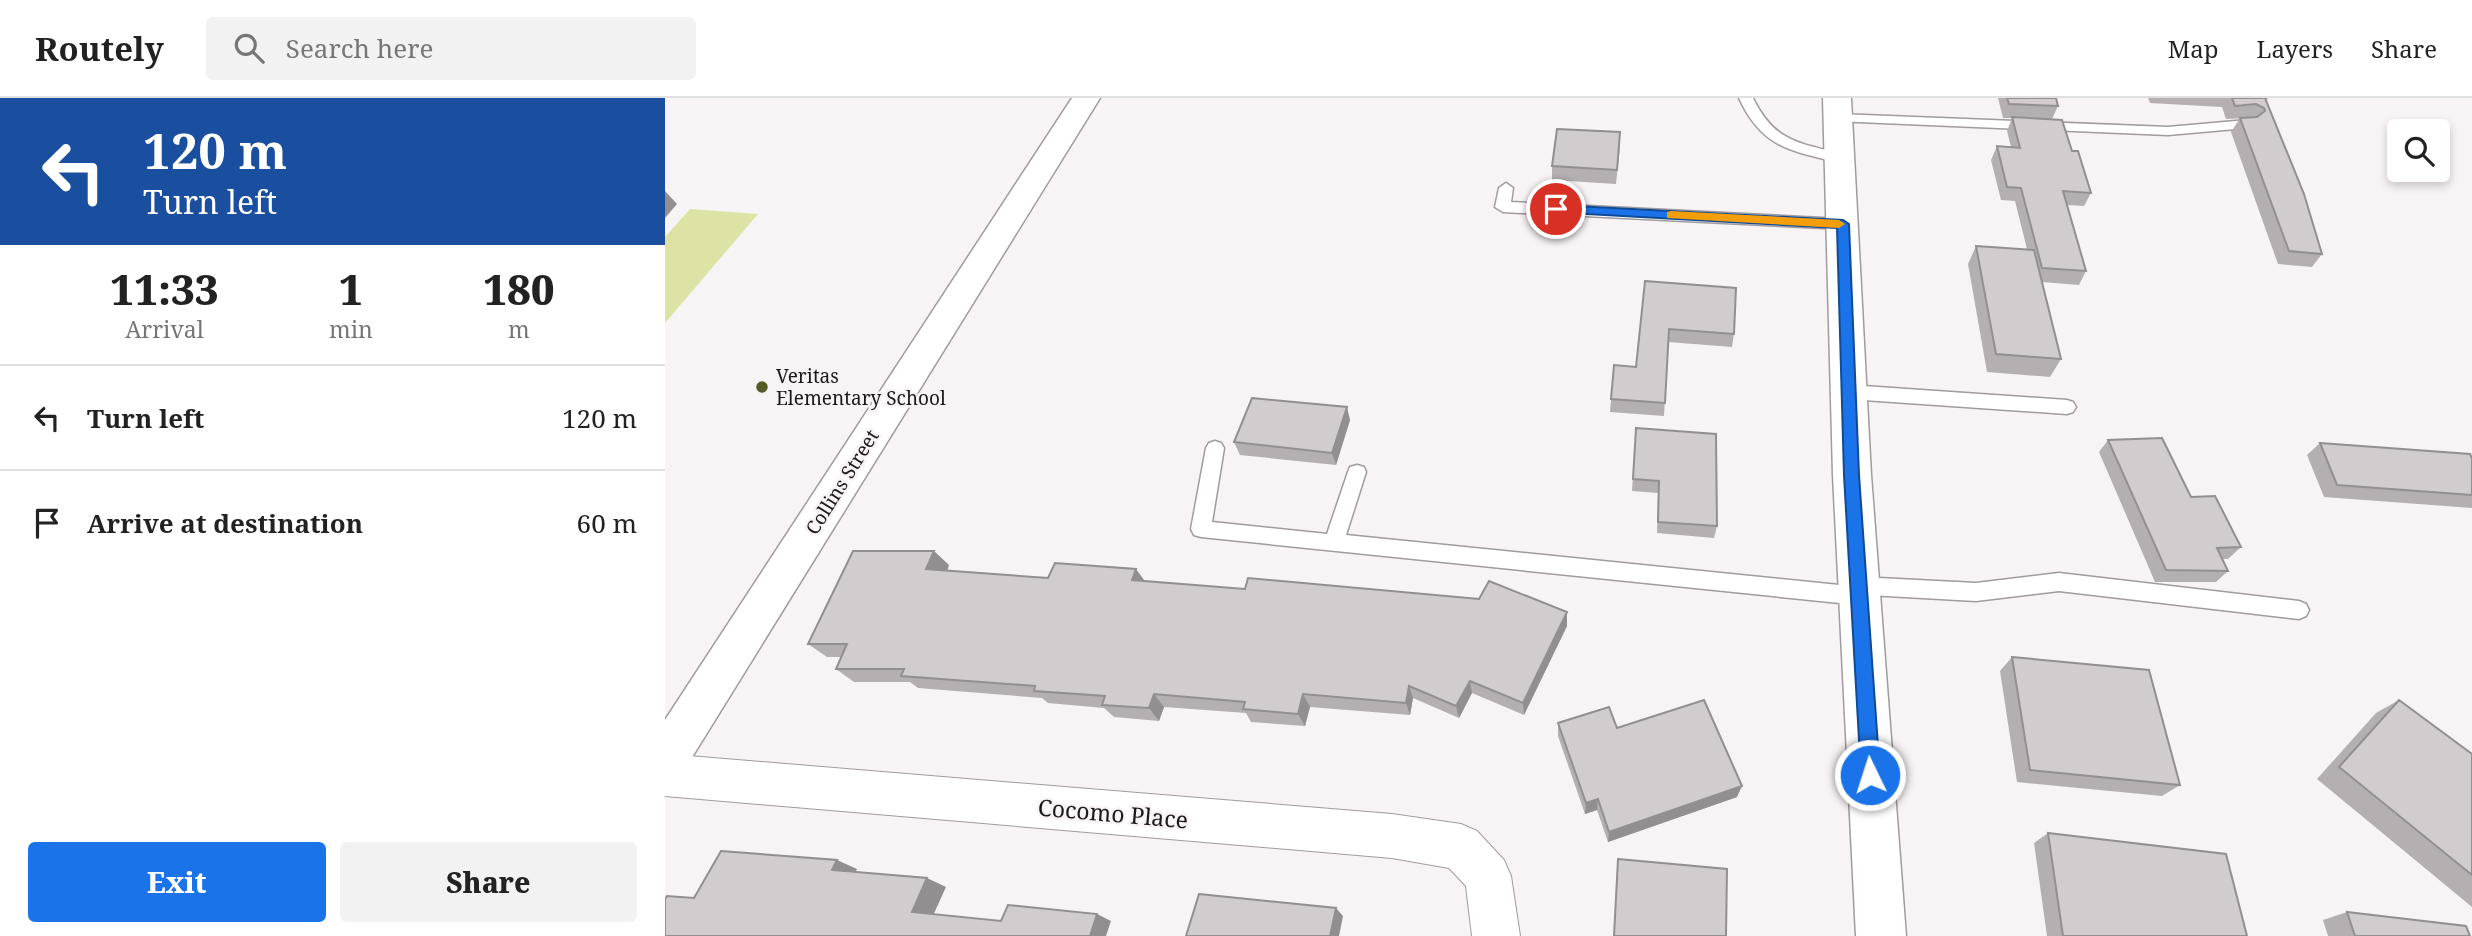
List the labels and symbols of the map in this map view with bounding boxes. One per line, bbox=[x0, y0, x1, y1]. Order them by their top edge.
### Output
pin bbox=[1526, 179, 1586, 239]
place label: Veritas Elementary School bbox=[776, 363, 946, 411]
marker: Veritas Elementary School bbox=[754, 379, 770, 395]
street label: Collins Street bbox=[799, 424, 885, 539]
position arrow bbox=[1833, 738, 1907, 812]
street label: Cocomo Place bbox=[1037, 790, 1189, 836]

